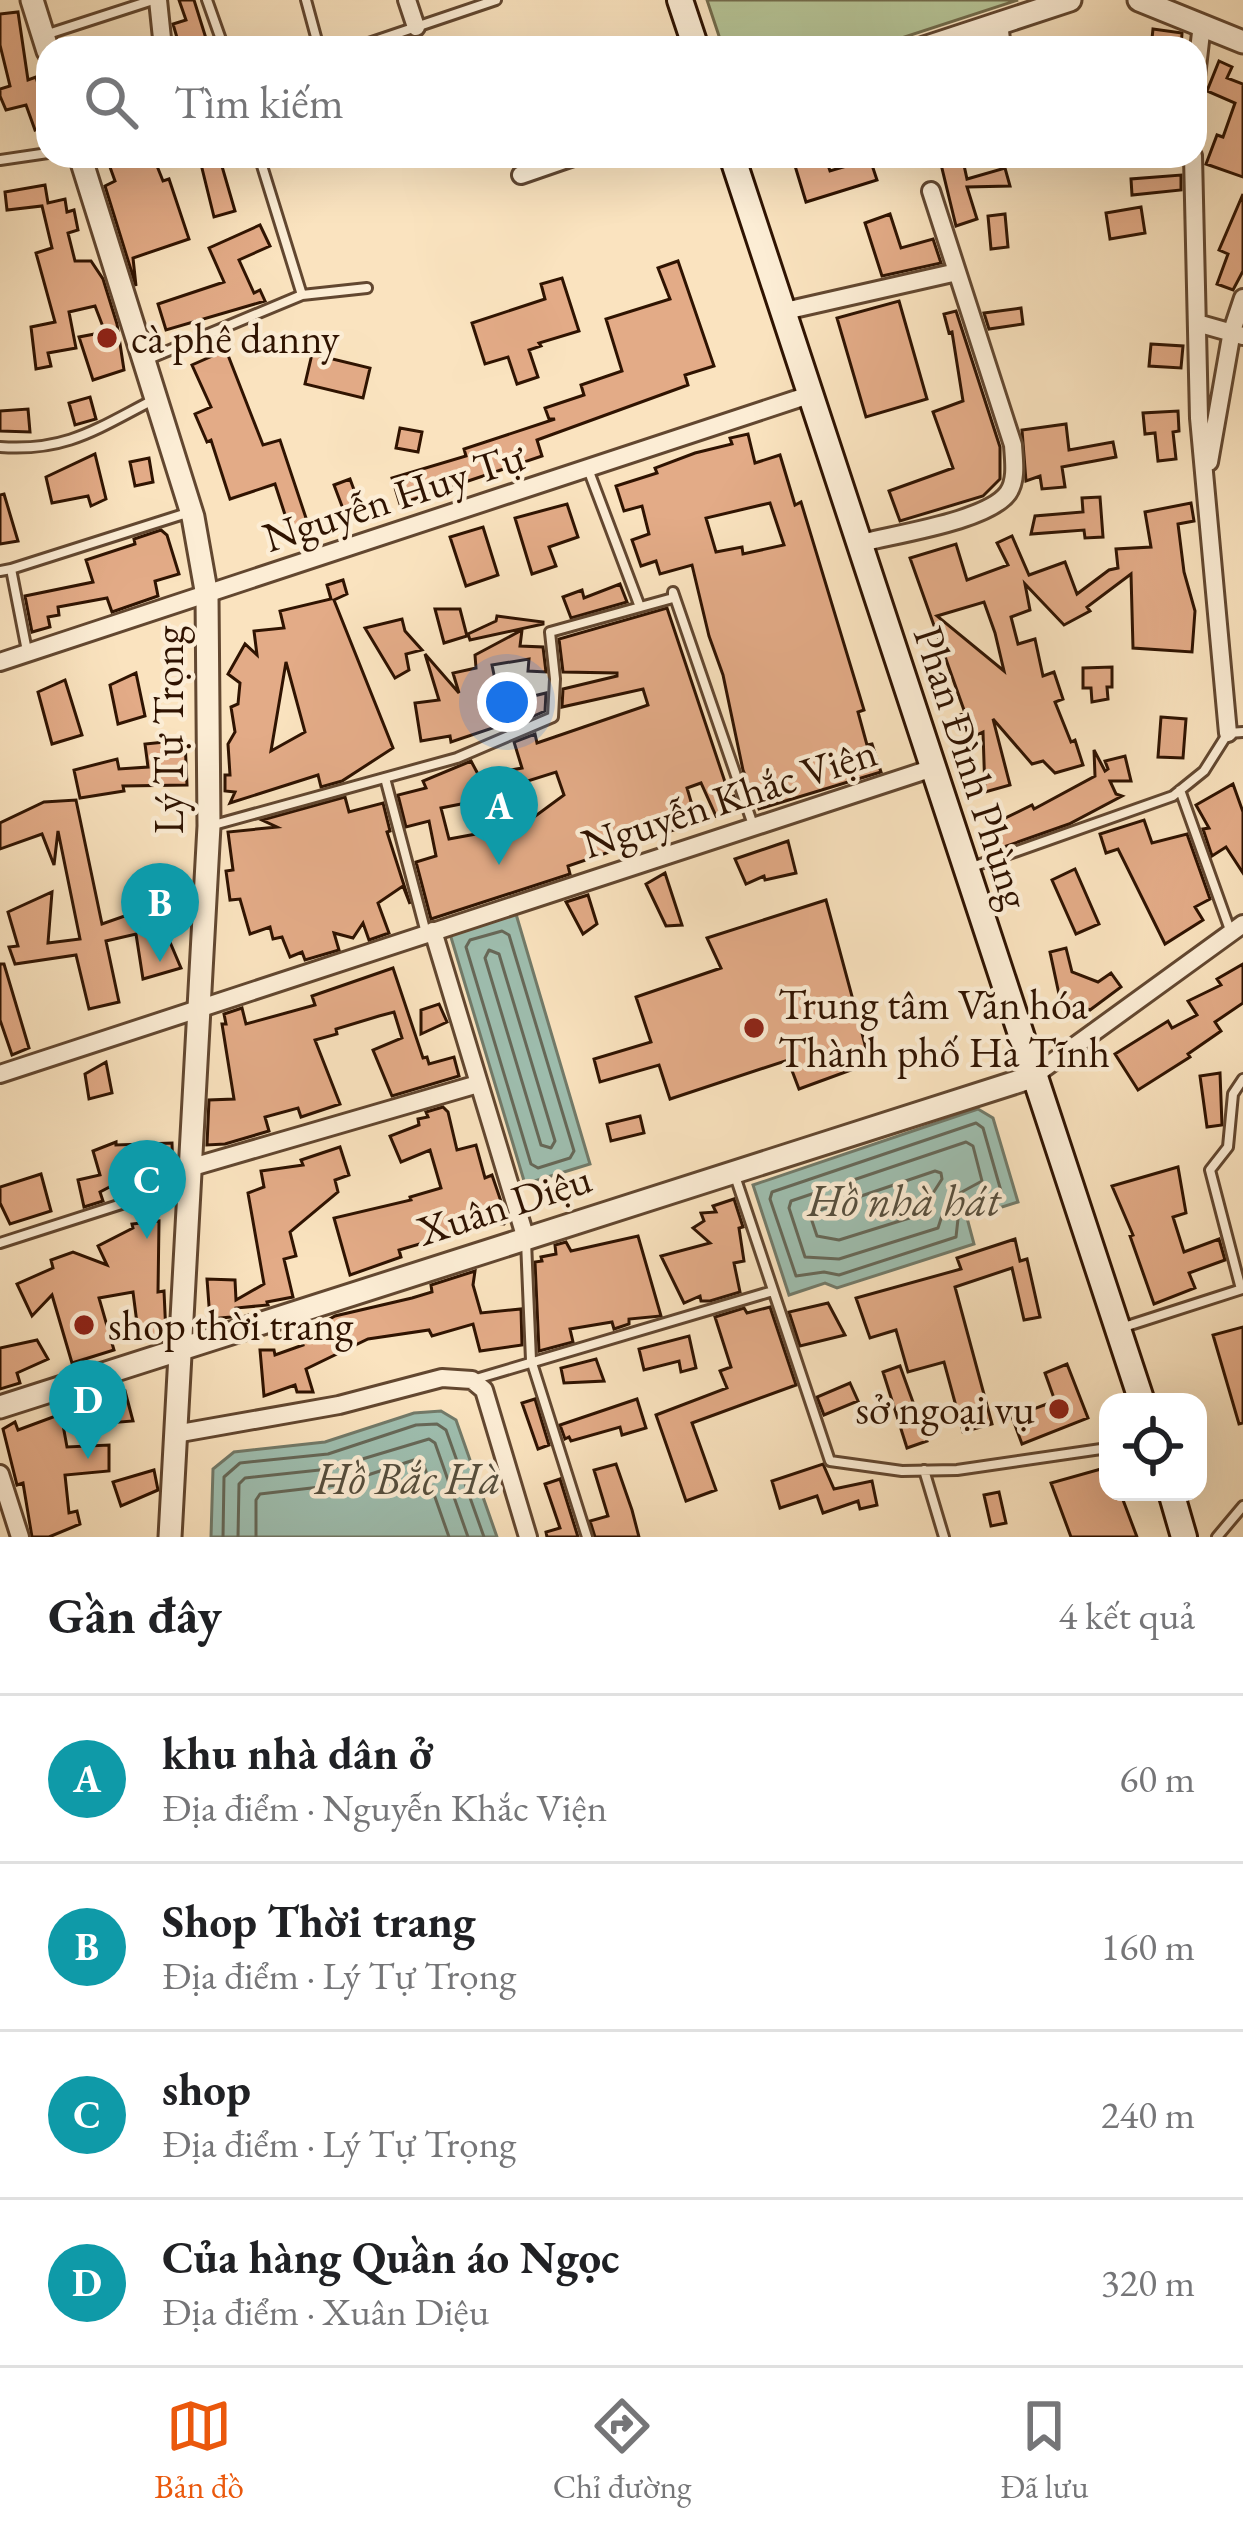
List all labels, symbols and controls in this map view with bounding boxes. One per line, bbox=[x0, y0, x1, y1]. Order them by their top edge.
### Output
search box bbox=[36, 36, 1207, 168]
icon: search bbox=[78, 69, 144, 135]
text: Tìm kiếm bbox=[174, 73, 344, 131]
place label: cà phê danny bbox=[131, 311, 340, 366]
marker: cà phê danny bbox=[94, 325, 120, 351]
street label: Nguyễn Huy Tự bbox=[256, 428, 533, 565]
street label: Phan Đình Phùng bbox=[901, 619, 1044, 916]
street label: Lý Tự Trọng bbox=[141, 625, 196, 834]
your location bbox=[477, 672, 537, 732]
street label: Nguyễn Khắc Viện bbox=[575, 724, 883, 871]
pin: A bbox=[460, 766, 538, 865]
pin: B bbox=[121, 863, 199, 962]
place label: Trung tâm Văn hóa Thành phố Hà Tĩnh bbox=[778, 977, 1110, 1080]
marker: Trung tâm Văn hóa Thành phố Hà Tĩnh bbox=[741, 1015, 767, 1041]
pin: C bbox=[108, 1140, 186, 1239]
street label: Xuân Diệu bbox=[409, 1151, 598, 1259]
water label: Hồ nhà hát bbox=[807, 1171, 1002, 1229]
place label: shop thời trang bbox=[108, 1298, 354, 1353]
marker: shop thời trang bbox=[71, 1312, 97, 1338]
pin: D bbox=[49, 1360, 127, 1459]
place label: sở ngoại vụ bbox=[855, 1382, 1035, 1437]
map controls bbox=[1099, 1393, 1207, 1501]
button: locate bbox=[1099, 1393, 1207, 1501]
marker: sở ngoại vụ bbox=[1046, 1396, 1072, 1422]
water label: Hồ Bắc Hà bbox=[314, 1449, 501, 1507]
text: Gần đây bbox=[48, 1582, 222, 1648]
text: 4 kết quả bbox=[1058, 1590, 1195, 1641]
text: khu nhà dân ở bbox=[162, 1724, 433, 1782]
text: A bbox=[73, 1753, 101, 1804]
text: 60 m bbox=[1119, 1753, 1195, 1804]
text: Địa điểm · Nguyễn Khắc Viện bbox=[162, 1782, 607, 1833]
text: Shop Thời trang bbox=[162, 1892, 475, 1950]
text: B bbox=[75, 1921, 99, 1972]
text: 160 m bbox=[1101, 1921, 1195, 1972]
text: Địa điểm · Lý Tự Trọng bbox=[162, 1950, 516, 2001]
text: shop bbox=[162, 2060, 251, 2118]
text: C bbox=[73, 2089, 101, 2140]
text: 240 m bbox=[1101, 2089, 1195, 2140]
text: Địa điểm · Lý Tự Trọng bbox=[162, 2118, 516, 2169]
text: Của hàng Quần áo Ngọc bbox=[162, 2228, 620, 2286]
text: D bbox=[72, 2257, 102, 2308]
text: 320 m bbox=[1101, 2257, 1195, 2308]
text: Địa điểm · Xuân Diệu bbox=[162, 2286, 489, 2337]
tab: Bản đồ bbox=[154, 2393, 244, 2508]
tab: Chỉ đường bbox=[553, 2393, 691, 2508]
tab: Đã lưu bbox=[1000, 2393, 1089, 2508]

